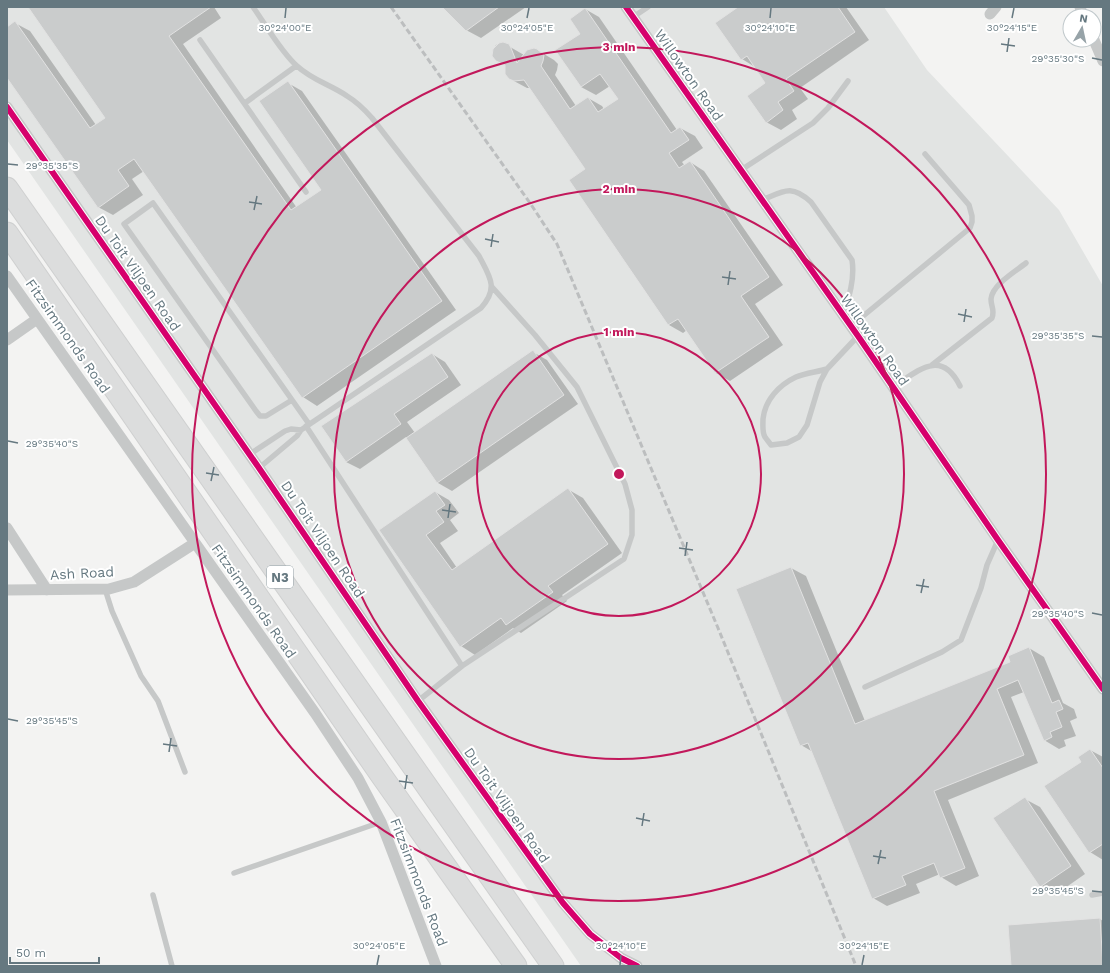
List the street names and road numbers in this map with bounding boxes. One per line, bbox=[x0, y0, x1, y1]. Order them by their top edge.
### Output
street label: Willowton Road bbox=[652, 26, 726, 124]
street label: Du Toit Viljoen Road bbox=[92, 212, 184, 334]
street label: Fitzsimmonds Road bbox=[23, 276, 113, 396]
street label: Willowton Road bbox=[838, 291, 912, 389]
street label: Du Toit Viljoen Road bbox=[278, 478, 368, 600]
street label: Fitzsimmonds Road bbox=[209, 541, 299, 661]
street label: Ash Road bbox=[50, 563, 114, 583]
road number: N3 bbox=[267, 566, 293, 588]
street label: Du Toit Viljoen Road bbox=[461, 744, 553, 866]
street label: Fitzsimmonds Road bbox=[387, 816, 451, 948]

